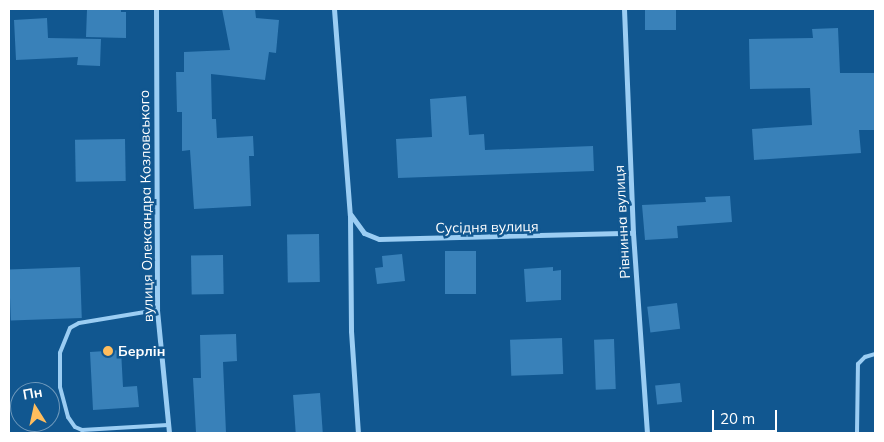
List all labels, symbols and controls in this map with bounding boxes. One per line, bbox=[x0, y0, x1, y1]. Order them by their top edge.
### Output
street label: вулиця Олександра Козловського bbox=[136, 90, 156, 322]
street label: Рівнинна вулиця bbox=[611, 165, 633, 279]
street label: Сусідня вулиця bbox=[435, 218, 539, 236]
place label: Берлін bbox=[118, 343, 165, 359]
marker: Берлін bbox=[102, 345, 114, 357]
north arrow bbox=[10, 382, 60, 432]
text: Пн bbox=[21, 383, 44, 404]
scale bar bbox=[714, 400, 779, 432]
text: 20 m bbox=[720, 409, 755, 428]

